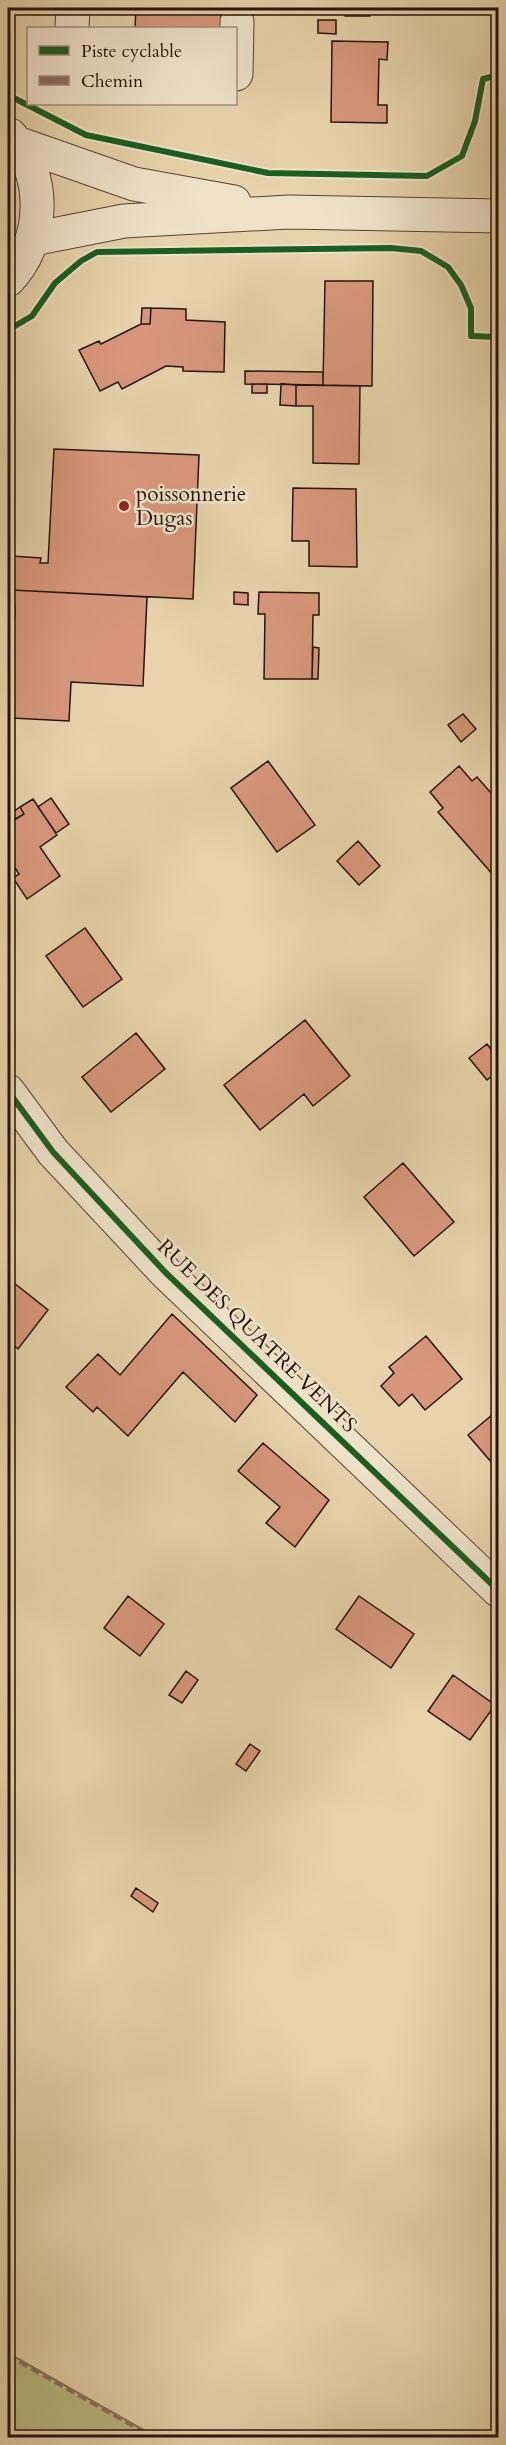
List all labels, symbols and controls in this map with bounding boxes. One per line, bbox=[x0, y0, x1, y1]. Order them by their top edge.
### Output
legend bbox=[27, 27, 237, 105]
text: Piste cyclable bbox=[81, 39, 182, 64]
text: Chemin bbox=[81, 69, 144, 94]
place label: poissonnerie Dugas bbox=[136, 480, 246, 533]
marker: poissonnerie Dugas bbox=[117, 499, 131, 513]
street label: RUE DES QUATRE VENTS bbox=[151, 1233, 363, 1439]

